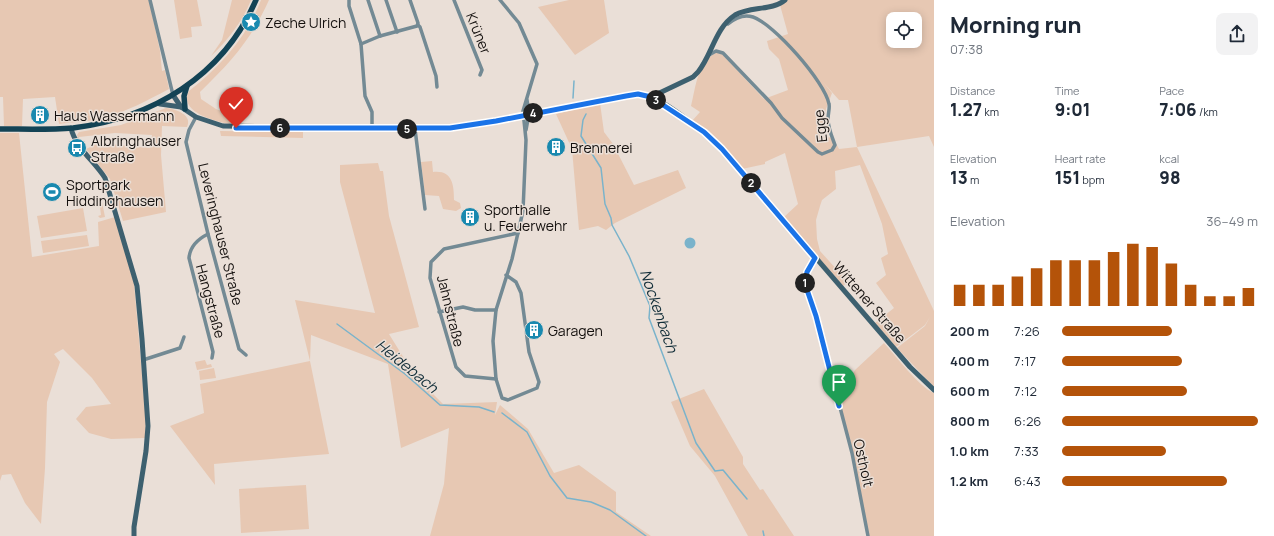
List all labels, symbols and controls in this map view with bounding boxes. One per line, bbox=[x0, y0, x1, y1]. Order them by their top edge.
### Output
street label: Krüner bbox=[462, 9, 496, 57]
text: Morning run bbox=[950, 10, 1081, 40]
place icon: Zeche Ulrich bbox=[240, 11, 262, 33]
map controls bbox=[886, 12, 922, 48]
button: locate bbox=[886, 12, 922, 48]
place label: Zeche Ulrich bbox=[265, 13, 346, 32]
button: share bbox=[1216, 13, 1258, 55]
text: 07:38 bbox=[950, 40, 983, 58]
text: Distance bbox=[950, 83, 995, 98]
text: Time bbox=[1055, 83, 1080, 98]
text: Pace bbox=[1159, 83, 1184, 98]
pin bbox=[219, 87, 253, 128]
pin: 3 bbox=[646, 90, 666, 110]
text: 3 bbox=[653, 92, 659, 107]
icon: check bbox=[225, 93, 247, 115]
text: 1.27 bbox=[950, 98, 982, 121]
text: 9:01 bbox=[1055, 98, 1090, 121]
text: 7:06 bbox=[1159, 98, 1197, 121]
pin: 4 bbox=[523, 103, 543, 123]
building icon: Haus Wassermann bbox=[29, 104, 51, 126]
text: km bbox=[982, 104, 999, 119]
text: /km bbox=[1197, 104, 1218, 119]
text: 4 bbox=[530, 105, 536, 120]
place label: Haus Wassermann bbox=[54, 106, 174, 125]
street label: Egge bbox=[809, 109, 831, 143]
pin: 6 bbox=[270, 118, 290, 138]
pin: 5 bbox=[397, 119, 417, 139]
text: 6 bbox=[277, 120, 283, 135]
text: 5 bbox=[404, 121, 410, 136]
place label: Albringhauser Straße bbox=[91, 131, 181, 166]
building icon: Brennerei bbox=[545, 136, 567, 158]
bus stop icon: Albringhauser Straße bbox=[66, 137, 88, 159]
place label: Brennerei bbox=[570, 138, 633, 157]
text: Elevation bbox=[950, 151, 996, 166]
text: Heart rate bbox=[1055, 151, 1106, 166]
text: kcal bbox=[1159, 151, 1179, 166]
street label: Leveringhauser Straße bbox=[194, 161, 248, 307]
text: 13 bbox=[950, 166, 968, 189]
text: 151 bbox=[1055, 166, 1080, 189]
text: 98 bbox=[1159, 166, 1181, 189]
text: m bbox=[968, 172, 979, 187]
text: bpm bbox=[1080, 172, 1105, 187]
pin: 2 bbox=[741, 173, 761, 193]
place label: Sportpark Hiddinghausen bbox=[66, 175, 163, 210]
text: 2 bbox=[748, 175, 754, 190]
sports icon: Sportpark Hiddinghausen bbox=[41, 181, 63, 203]
place label: Sporthalle u. Feuerwehr bbox=[484, 200, 567, 235]
building icon: Sporthalle u. Feuerwehr bbox=[459, 206, 481, 228]
text: Elevation bbox=[950, 212, 1005, 230]
text: 36–49 m bbox=[1206, 212, 1258, 230]
street label: Wittener Straße bbox=[829, 257, 911, 347]
street label: Hangstraße bbox=[192, 262, 230, 340]
water label: Nockenbach bbox=[635, 267, 683, 356]
street label: Jahnstraße bbox=[433, 273, 469, 349]
pin: 1 bbox=[795, 273, 815, 293]
text: 1 bbox=[803, 275, 807, 290]
building icon: Garagen bbox=[523, 319, 545, 341]
place label: Garagen bbox=[548, 321, 603, 340]
text: 200 m bbox=[950, 322, 989, 340]
text: 7:26 bbox=[1014, 322, 1040, 340]
water label: Heidebach bbox=[371, 334, 443, 398]
text: 400 m bbox=[950, 352, 989, 370]
text: 7:17 bbox=[1014, 352, 1036, 370]
pin bbox=[822, 365, 856, 406]
icon: arrive bbox=[828, 371, 850, 393]
text: 600 m bbox=[950, 382, 989, 400]
text: 7:12 bbox=[1014, 382, 1037, 400]
text: 800 m bbox=[950, 412, 989, 430]
text: 6:26 bbox=[1014, 412, 1041, 430]
street label: Ostholt bbox=[849, 437, 879, 489]
text: 1.0 km bbox=[950, 442, 989, 460]
text: 7:33 bbox=[1014, 442, 1039, 460]
text: 1.2 km bbox=[950, 472, 988, 490]
text: 6:43 bbox=[1014, 472, 1041, 490]

